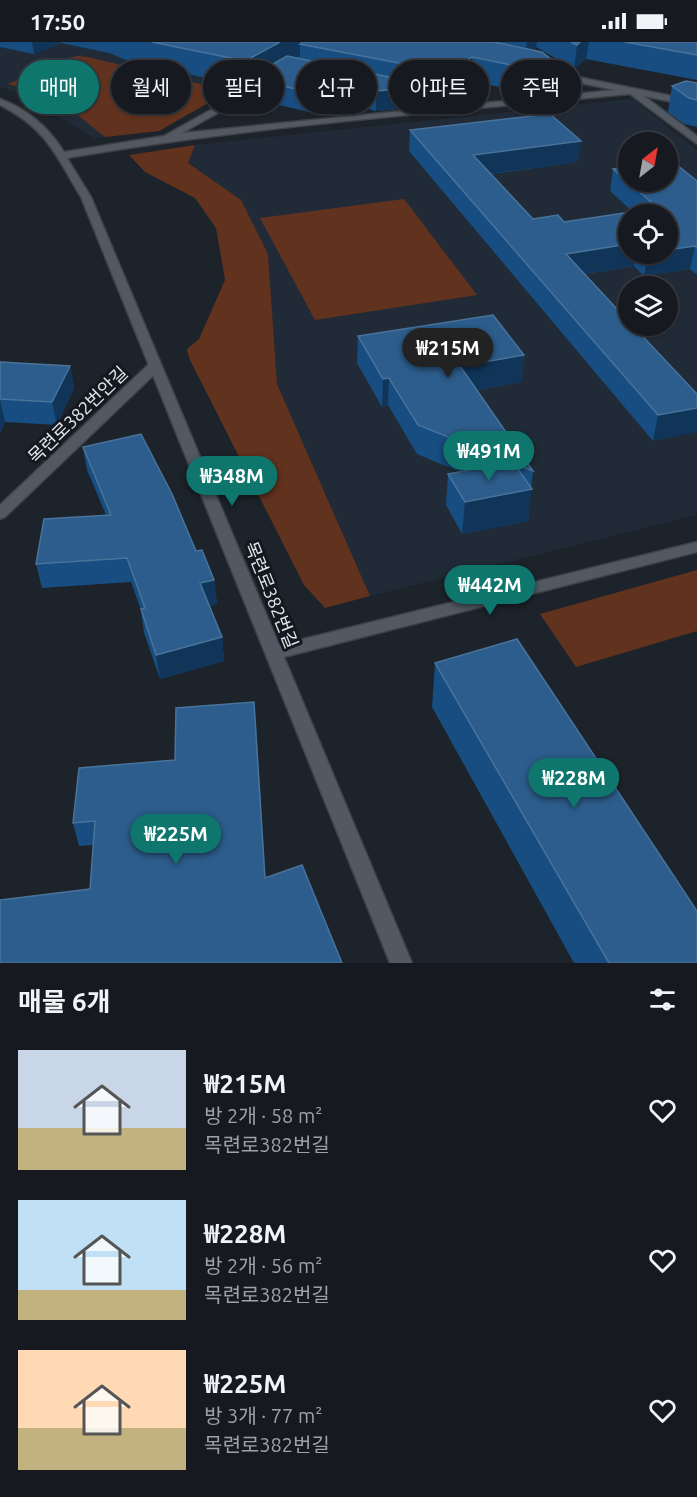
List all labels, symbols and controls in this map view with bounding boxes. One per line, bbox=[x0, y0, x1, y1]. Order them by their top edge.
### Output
text: 17:50 bbox=[30, 9, 85, 34]
chip: 매매 bbox=[18, 60, 99, 114]
chip: 월세 bbox=[111, 60, 191, 114]
chip: 필터 bbox=[203, 60, 284, 114]
chip: 신규 bbox=[296, 60, 377, 114]
chip: 아파트 bbox=[389, 60, 489, 114]
chip: 주택 bbox=[501, 60, 581, 114]
north arrow bbox=[618, 132, 678, 192]
map controls bbox=[618, 132, 678, 336]
button: locate bbox=[618, 204, 678, 264]
button: layers bbox=[618, 276, 678, 336]
pin: ₩215M bbox=[406, 328, 490, 379]
text: ₩215M bbox=[416, 336, 480, 359]
street label: 목련로382번안길 bbox=[24, 362, 131, 467]
pin: ₩491M bbox=[447, 431, 531, 482]
text: ₩491M bbox=[457, 439, 521, 462]
pin: ₩348M bbox=[190, 456, 274, 507]
text: ₩348M bbox=[200, 464, 264, 487]
street label: 목련로382번길 bbox=[241, 538, 302, 651]
pin: ₩442M bbox=[448, 565, 532, 616]
text: ₩442M bbox=[458, 573, 522, 596]
pin: ₩228M bbox=[532, 758, 616, 809]
text: ₩228M bbox=[542, 766, 606, 789]
pin: ₩225M bbox=[134, 814, 218, 865]
text: ₩225M bbox=[144, 822, 208, 845]
icon: filters bbox=[646, 983, 679, 1016]
text: 매물 6개 bbox=[18, 987, 111, 1016]
text: ₩215M bbox=[204, 1069, 286, 1098]
icon: home bbox=[66, 1074, 138, 1146]
icon: heart bbox=[646, 1094, 679, 1127]
text: 방 2개 · 58 m² bbox=[204, 1104, 322, 1127]
text: 목련로382번길 bbox=[204, 1133, 330, 1156]
text: ₩228M bbox=[204, 1219, 286, 1248]
icon: home bbox=[66, 1224, 138, 1296]
icon: heart bbox=[646, 1244, 679, 1277]
text: 방 2개 · 56 m² bbox=[204, 1254, 322, 1277]
text: 목련로382번길 bbox=[204, 1283, 330, 1306]
text: ₩225M bbox=[204, 1369, 286, 1398]
icon: home bbox=[66, 1374, 138, 1446]
icon: heart bbox=[646, 1394, 679, 1427]
text: 방 3개 · 77 m² bbox=[204, 1404, 322, 1427]
text: 목련로382번길 bbox=[204, 1433, 330, 1456]

